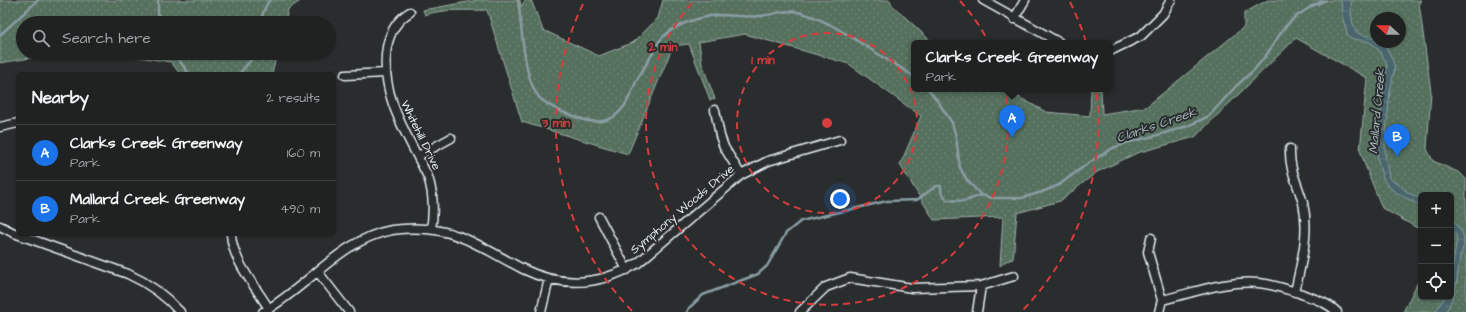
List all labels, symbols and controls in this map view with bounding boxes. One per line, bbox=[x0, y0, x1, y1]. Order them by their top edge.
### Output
north arrow bbox=[1370, 12, 1406, 48]
search box bbox=[16, 16, 336, 60]
icon: search bbox=[30, 27, 52, 49]
text: Search here bbox=[62, 28, 151, 49]
text: 2 min bbox=[648, 39, 677, 56]
popup bbox=[911, 40, 1113, 92]
text: Clarks Creek Greenway bbox=[926, 47, 1098, 68]
text: 1 min bbox=[751, 52, 775, 69]
water label: Mallard Creek bbox=[1364, 67, 1390, 154]
text: Park bbox=[926, 68, 956, 86]
text: Nearby bbox=[32, 86, 89, 110]
text: 2 results bbox=[266, 89, 320, 107]
street label: Whitehill Drive bbox=[396, 97, 445, 173]
water label: Clarks Creek bbox=[1114, 103, 1200, 147]
pin: A bbox=[999, 105, 1025, 138]
text: 3 min bbox=[541, 115, 570, 132]
centre of rings bbox=[820, 116, 834, 130]
pin: B bbox=[1384, 124, 1410, 157]
text: Clarks Creek Greenway bbox=[70, 133, 242, 154]
text: A bbox=[41, 144, 49, 162]
text: 160 m bbox=[287, 144, 320, 162]
text: Park bbox=[70, 154, 100, 172]
street label: Symphony Woods Drive bbox=[627, 160, 739, 259]
text: Mallard Creek Greenway bbox=[70, 189, 245, 210]
your location bbox=[830, 189, 850, 209]
map controls bbox=[1418, 192, 1454, 300]
button: + bbox=[1418, 192, 1454, 228]
text: B bbox=[40, 200, 50, 218]
text: 490 m bbox=[280, 200, 320, 218]
text: Park bbox=[70, 210, 100, 228]
button: − bbox=[1418, 228, 1454, 264]
button: locate bbox=[1418, 264, 1454, 300]

